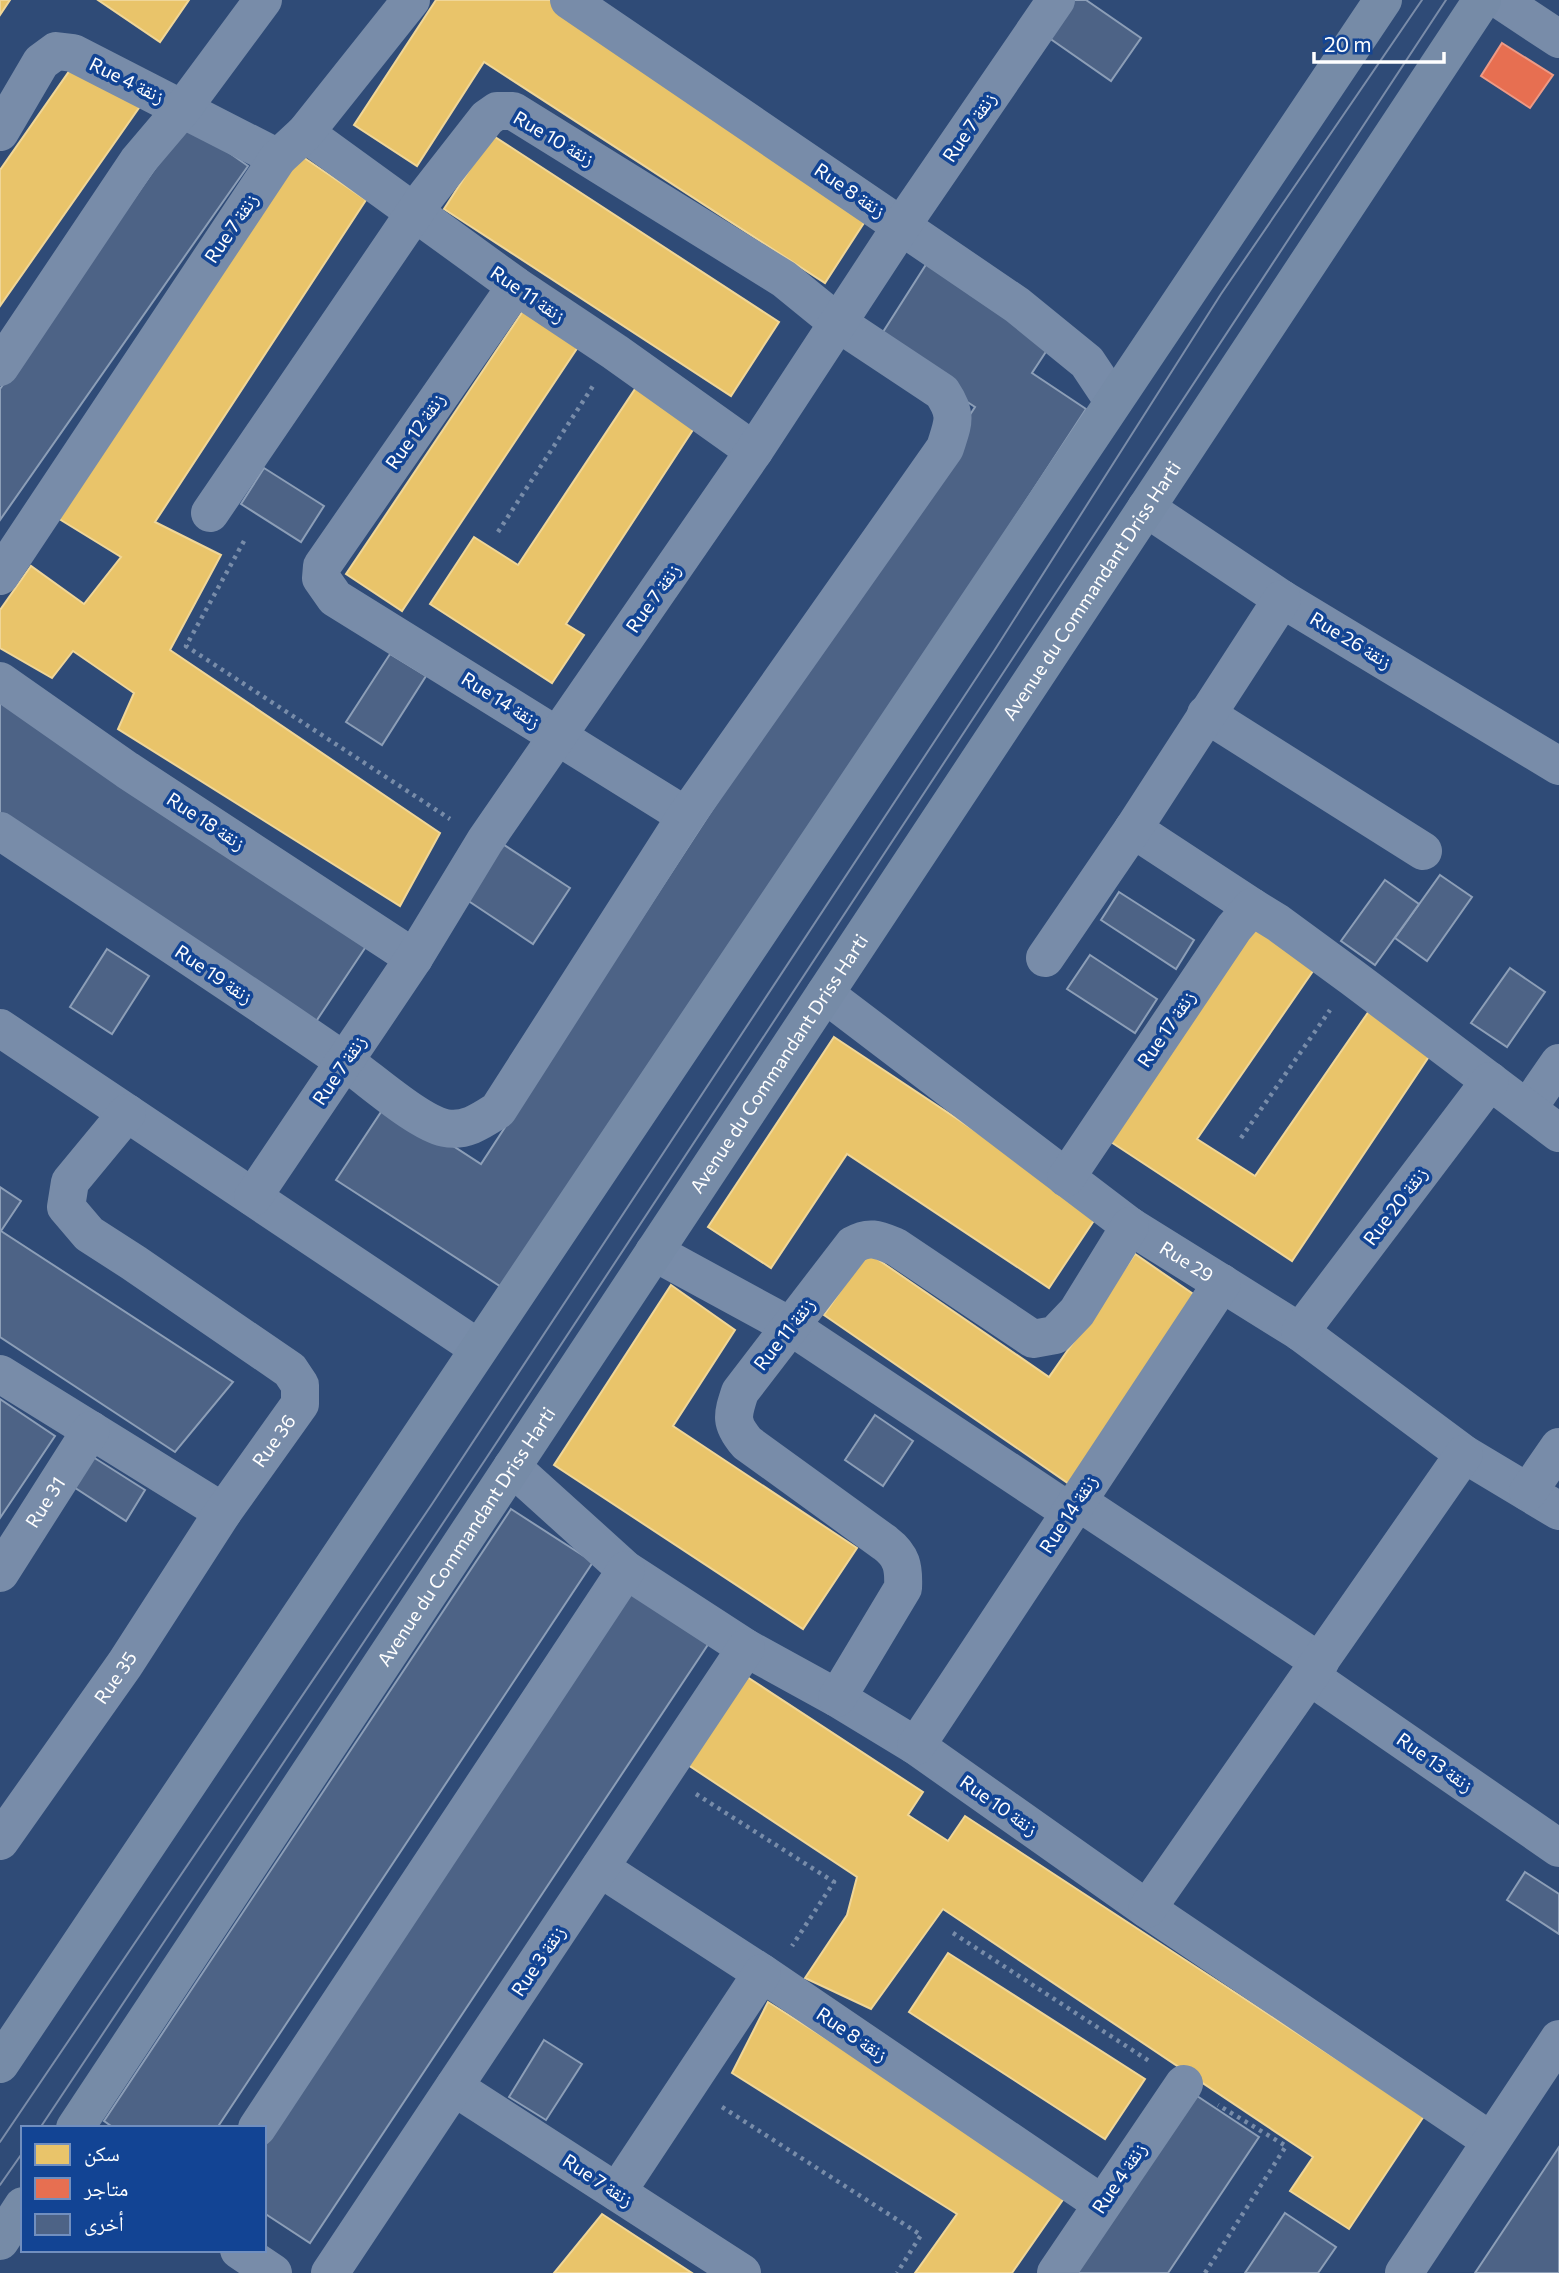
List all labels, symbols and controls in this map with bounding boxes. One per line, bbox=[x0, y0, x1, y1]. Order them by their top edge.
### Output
scale bar bbox=[1314, 21, 1444, 65]
text: 20 m bbox=[1324, 31, 1372, 56]
street label: Rue 4 زنقة bbox=[86, 52, 168, 108]
street label: Rue 7 زنقة bbox=[937, 88, 1001, 166]
street label: Rue 10 زنقة bbox=[509, 105, 599, 171]
street label: Rue 8 زنقة bbox=[810, 158, 890, 222]
street label: Rue 7 زنقة bbox=[199, 189, 263, 267]
street label: Rue 11 زنقة bbox=[486, 260, 570, 328]
street label: Rue 12 زنقة bbox=[380, 388, 450, 474]
street label: Avenue du Commandant Driss Harti bbox=[997, 457, 1185, 724]
street label: Rue 7 زنقة bbox=[620, 559, 686, 637]
street label: Rue 26 زنقة bbox=[1306, 606, 1396, 674]
street label: Rue 14 زنقة bbox=[457, 666, 545, 734]
street label: Rue 18 زنقة bbox=[162, 787, 250, 855]
street label: Avenue du Commandant Driss Harti bbox=[684, 929, 872, 1197]
street label: Rue 19 زنقة bbox=[171, 939, 257, 1009]
street label: Rue 17 زنقة bbox=[1132, 986, 1200, 1072]
street label: Rue 7 زنقة bbox=[307, 1031, 371, 1109]
street label: Rue 20 زنقة bbox=[1358, 1162, 1432, 1250]
street label: Rue 29 bbox=[1156, 1236, 1218, 1286]
street label: Rue 11 زنقة bbox=[748, 1293, 820, 1375]
street label: Avenue du Commandant Driss Harti bbox=[372, 1402, 560, 1670]
street label: Rue 36 bbox=[247, 1410, 300, 1471]
street label: Rue 14 زنقة bbox=[1034, 1470, 1102, 1558]
street label: Rue 31 bbox=[20, 1472, 69, 1532]
street label: Rue 35 bbox=[89, 1647, 141, 1708]
street label: Rue 13 زنقة bbox=[1392, 1727, 1478, 1797]
street label: Rue 10 زنقة bbox=[955, 1769, 1043, 1841]
street label: Rue 3 زنقة bbox=[506, 1921, 570, 2001]
street label: Rue 8 زنقة bbox=[812, 2002, 892, 2066]
legend bbox=[21, 2126, 266, 2252]
street label: Rue 4 زنقة bbox=[1087, 2138, 1151, 2218]
text: سكن bbox=[84, 2140, 120, 2167]
street label: Rue 7 زنقة bbox=[558, 2148, 638, 2212]
text: متاجر bbox=[83, 2175, 128, 2200]
text: أخرى bbox=[84, 2210, 124, 2236]

